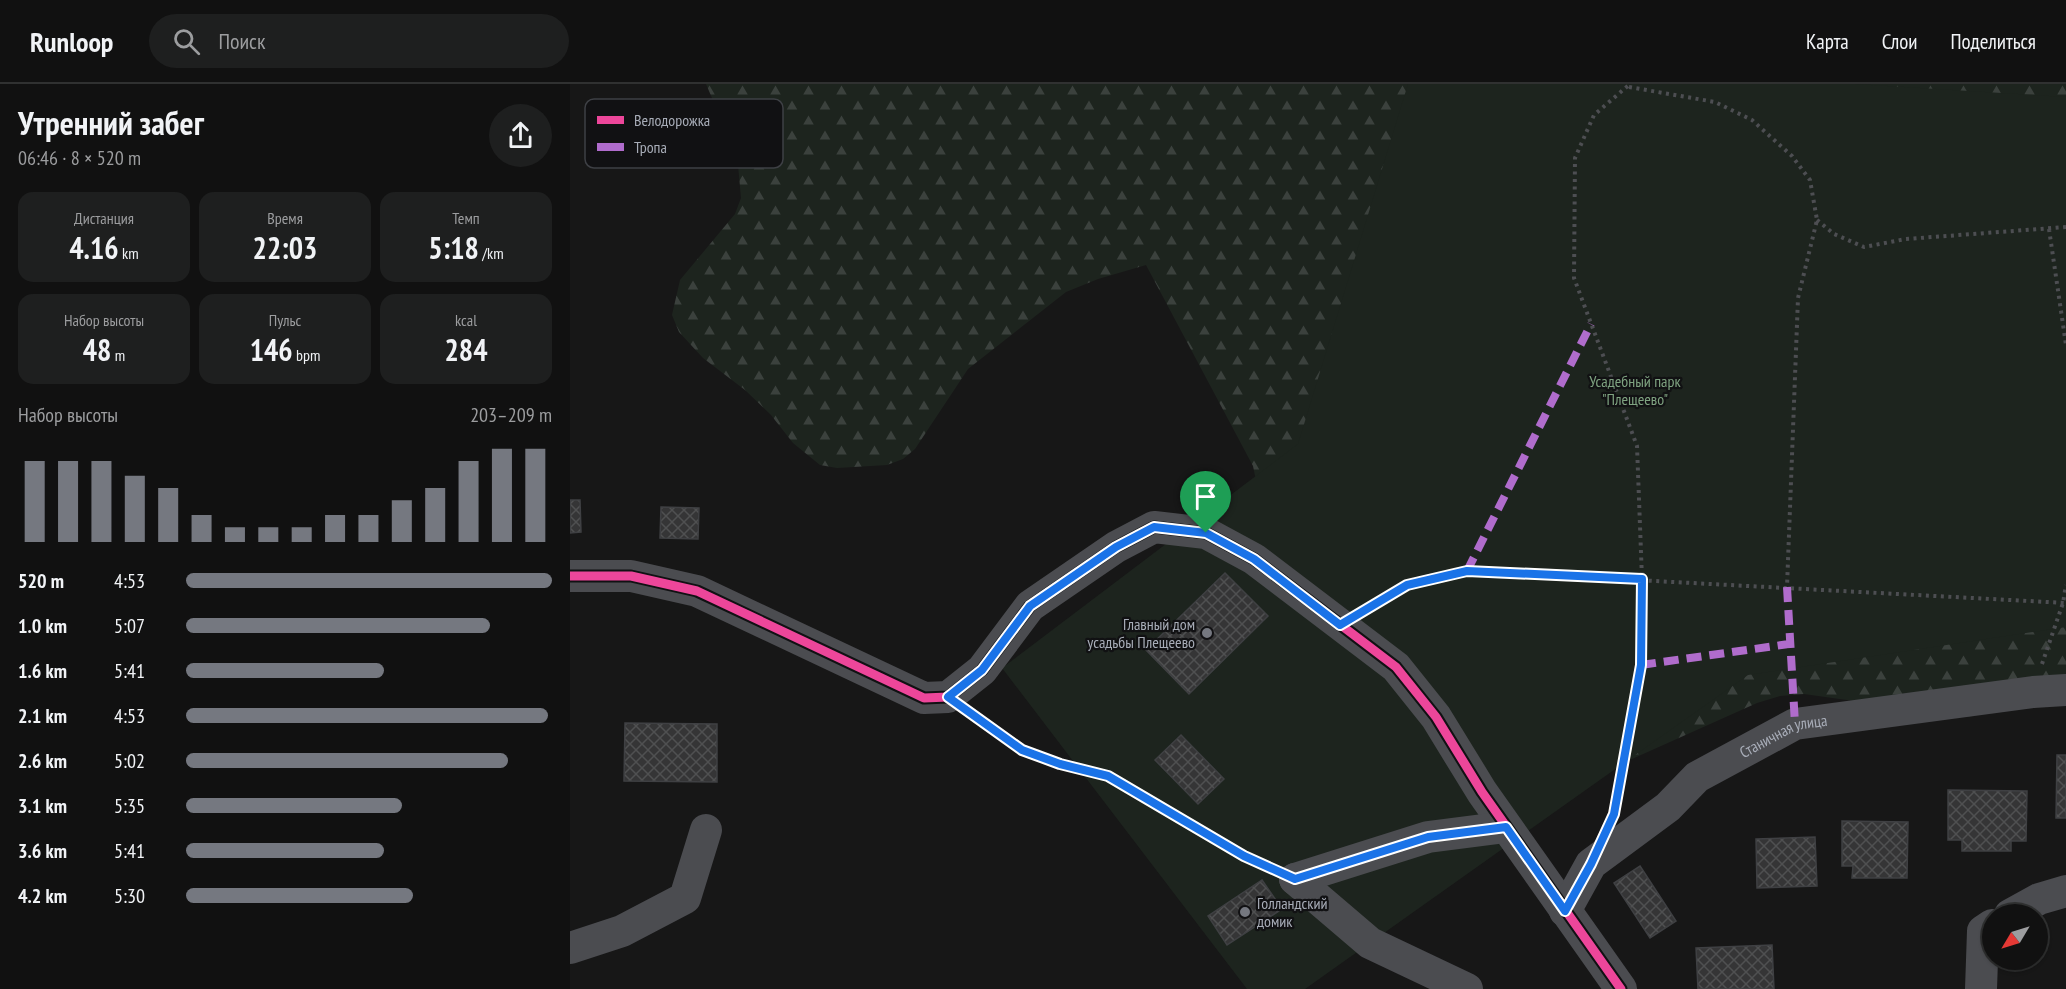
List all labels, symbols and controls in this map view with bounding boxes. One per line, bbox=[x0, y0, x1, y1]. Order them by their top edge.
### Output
search box bbox=[149, 14, 569, 68]
text: Runloop bbox=[30, 23, 113, 60]
icon: search bbox=[170, 25, 203, 58]
text: Поиск bbox=[218, 27, 265, 55]
text: Карта bbox=[1806, 28, 1849, 55]
text: Слои bbox=[1882, 28, 1917, 55]
text: Поделиться bbox=[1950, 28, 2036, 55]
legend bbox=[585, 99, 783, 168]
text: Утренний забег bbox=[18, 101, 204, 144]
button: share bbox=[489, 104, 552, 167]
text: Велодорожка bbox=[634, 110, 710, 130]
text: Тропа bbox=[634, 137, 667, 157]
text: 06:46 · 8 × 520 m bbox=[18, 145, 141, 171]
text: Дистанция bbox=[74, 208, 134, 228]
text: Время bbox=[267, 208, 303, 228]
text: Темп bbox=[452, 208, 480, 228]
text: 4.16 bbox=[69, 228, 119, 267]
text: 22:03 bbox=[253, 228, 317, 267]
text: 5:18 bbox=[428, 228, 479, 267]
text: km bbox=[119, 243, 139, 263]
text: /km bbox=[479, 243, 504, 263]
text: Набор высоты bbox=[64, 310, 144, 330]
text: Пульс bbox=[269, 310, 301, 330]
text: kcal bbox=[455, 310, 477, 330]
text: 48 bbox=[83, 330, 111, 369]
text: 146 bbox=[250, 330, 293, 369]
text: 284 bbox=[444, 330, 488, 369]
text: m bbox=[111, 345, 125, 365]
text: bpm bbox=[293, 345, 320, 365]
park label: Усадебный парк "Плещеево" bbox=[1589, 371, 1681, 409]
text: Набор высоты bbox=[18, 402, 118, 428]
text: 203–209 m bbox=[470, 402, 552, 428]
pin bbox=[1180, 471, 1231, 533]
icon: arrive bbox=[1189, 480, 1222, 513]
text: 520 m bbox=[18, 568, 64, 594]
text: 4:53 bbox=[114, 568, 145, 594]
text: 1.0 km bbox=[18, 613, 67, 639]
text: 5:07 bbox=[114, 613, 145, 639]
place label: Главный дом усадьбы Плещеево bbox=[1087, 614, 1195, 652]
marker: Главный дом усадьбы Плещеево bbox=[1200, 626, 1214, 640]
text: 1.6 km bbox=[18, 658, 67, 684]
text: 5:41 bbox=[114, 658, 145, 684]
text: 2.1 km bbox=[18, 703, 67, 729]
text: 4:53 bbox=[114, 703, 145, 729]
street label: Станичная улица bbox=[1736, 710, 1828, 762]
text: 2.6 km bbox=[18, 748, 67, 774]
text: 5:02 bbox=[114, 748, 145, 774]
text: 3.1 km bbox=[18, 793, 67, 819]
text: 5:35 bbox=[114, 793, 145, 819]
text: 3.6 km bbox=[18, 838, 67, 864]
text: 5:41 bbox=[114, 838, 145, 864]
text: 4.2 km bbox=[18, 883, 67, 909]
text: 5:30 bbox=[114, 883, 145, 909]
place label: Голландский домик bbox=[1257, 893, 1328, 931]
north arrow bbox=[1982, 904, 2048, 970]
map controls bbox=[1982, 904, 2048, 970]
marker: Голландский домик bbox=[1238, 905, 1252, 919]

